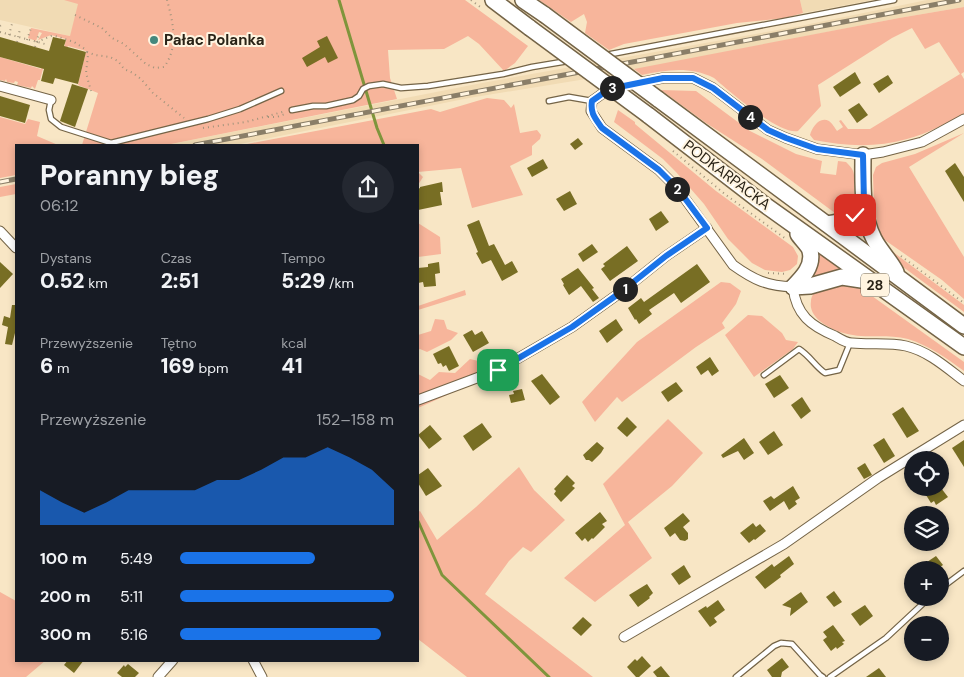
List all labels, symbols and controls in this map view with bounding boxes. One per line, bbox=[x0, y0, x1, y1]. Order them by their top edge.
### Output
place label: Pałac Polanka bbox=[164, 30, 265, 50]
marker: Pałac Polanka bbox=[148, 34, 160, 46]
pin: 3 bbox=[600, 76, 624, 100]
text: 3 bbox=[608, 79, 617, 97]
pin: 4 bbox=[738, 104, 762, 130]
text: 4 bbox=[746, 108, 755, 126]
street label: PODKARPACKA bbox=[679, 136, 775, 214]
text: Poranny bieg bbox=[40, 157, 219, 194]
button: share bbox=[342, 161, 394, 213]
pin: 2 bbox=[664, 176, 690, 202]
text: 2 bbox=[673, 180, 682, 198]
pin bbox=[834, 194, 876, 236]
text: 06:12 bbox=[40, 195, 78, 216]
icon: check bbox=[841, 201, 869, 229]
text: Dystans bbox=[40, 249, 92, 267]
text: Czas bbox=[161, 249, 192, 267]
text: Tempo bbox=[281, 249, 325, 267]
text: 0.52 bbox=[40, 267, 85, 295]
text: 2:51 bbox=[161, 267, 199, 295]
text: 5:29 bbox=[281, 267, 325, 295]
text: km bbox=[85, 274, 108, 292]
text: /km bbox=[325, 274, 354, 292]
road number: 28 bbox=[861, 274, 889, 296]
pin: 1 bbox=[612, 276, 638, 302]
text: 1 bbox=[623, 280, 628, 298]
text: Przewyższenie bbox=[40, 334, 133, 352]
text: Tętno bbox=[161, 334, 197, 352]
text: kcal bbox=[281, 334, 307, 352]
pin bbox=[477, 349, 519, 391]
text: 6 bbox=[40, 352, 53, 380]
text: 169 bbox=[161, 352, 195, 380]
text: 41 bbox=[281, 352, 303, 380]
icon: arrive bbox=[484, 356, 512, 384]
text: m bbox=[53, 359, 70, 377]
text: bpm bbox=[195, 359, 228, 377]
text: Przewyższenie bbox=[40, 409, 146, 430]
text: 152–158 m bbox=[317, 409, 394, 430]
map controls bbox=[904, 451, 949, 661]
button: locate bbox=[904, 451, 949, 496]
button: layers bbox=[904, 506, 949, 551]
text: 100 m bbox=[40, 548, 87, 569]
text: 5:49 bbox=[120, 548, 153, 569]
button: + bbox=[904, 561, 949, 606]
text: 200 m bbox=[40, 586, 91, 607]
text: 5:11 bbox=[120, 586, 143, 607]
button: − bbox=[904, 616, 949, 661]
text: 300 m bbox=[40, 624, 91, 645]
text: 5:16 bbox=[120, 624, 148, 645]

